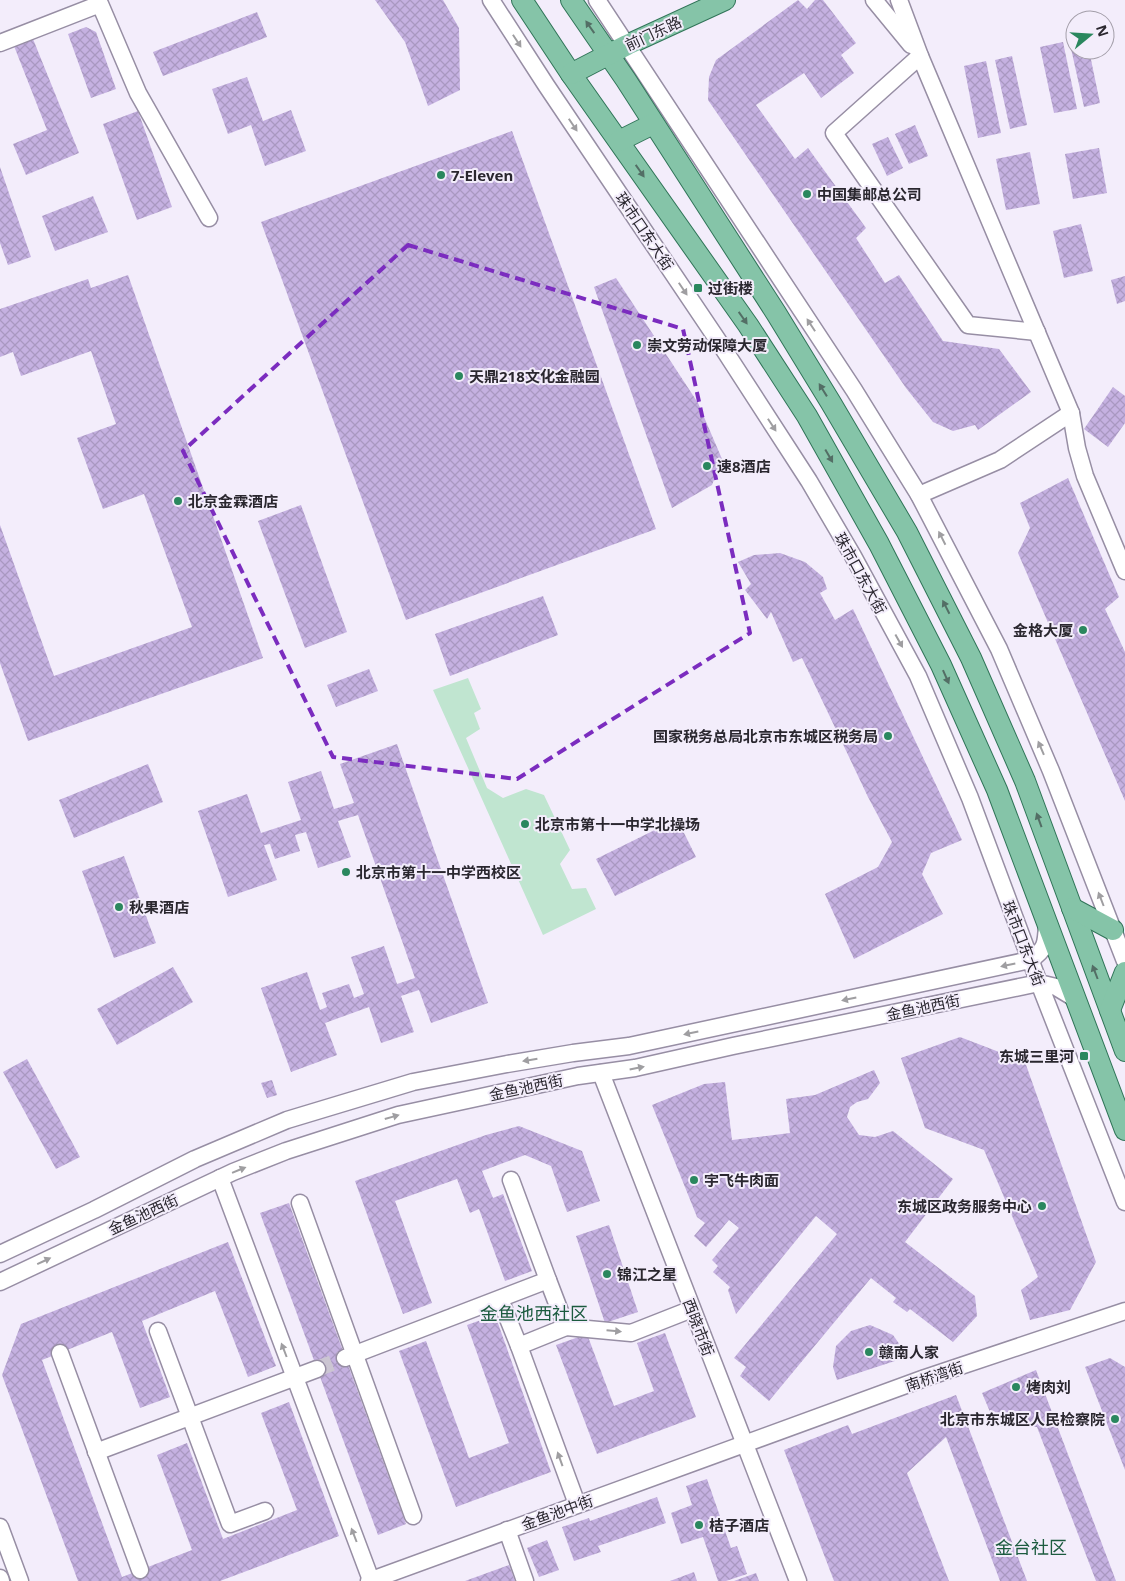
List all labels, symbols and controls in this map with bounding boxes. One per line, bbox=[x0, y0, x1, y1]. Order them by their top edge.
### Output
north arrow bbox=[1065, 10, 1115, 60]
street label: 前门东路 bbox=[622, 11, 684, 55]
one-way arrow bbox=[585, 20, 595, 34]
text: N bbox=[1092, 22, 1114, 39]
one-way arrow bbox=[513, 34, 522, 48]
one-way arrow bbox=[568, 118, 578, 132]
one-way arrow bbox=[635, 164, 645, 177]
place label: 7-Eleven bbox=[451, 165, 513, 185]
marker: 7-Eleven bbox=[435, 169, 447, 181]
place label: 中国集邮总公司 bbox=[817, 184, 922, 204]
street label: 珠市口东大街 bbox=[612, 188, 678, 274]
marker: 中国集邮总公司 bbox=[801, 188, 813, 200]
place label: 过街楼 bbox=[708, 278, 753, 298]
one-way arrow bbox=[678, 282, 688, 296]
marker: 过街楼 bbox=[692, 282, 704, 294]
one-way arrow bbox=[738, 311, 748, 325]
one-way arrow bbox=[807, 318, 816, 332]
place label: 崇文劳动保障大厦 bbox=[647, 335, 767, 355]
marker: 崇文劳动保障大厦 bbox=[631, 339, 643, 351]
place label: 天鼎218文化金融园 bbox=[469, 366, 600, 386]
marker: 天鼎218文化金融园 bbox=[453, 370, 465, 382]
one-way arrow bbox=[818, 383, 828, 396]
one-way arrow bbox=[768, 418, 777, 431]
one-way arrow bbox=[825, 448, 833, 463]
place label: 速8酒店 bbox=[717, 456, 771, 476]
marker: 速8酒店 bbox=[701, 460, 713, 472]
place label: 北京金霖酒店 bbox=[188, 491, 278, 511]
marker: 北京金霖酒店 bbox=[172, 495, 184, 507]
street label: 珠市口东大街 bbox=[830, 529, 892, 617]
one-way arrow bbox=[938, 531, 946, 545]
one-way arrow bbox=[942, 600, 950, 615]
place label: 金格大厦 bbox=[1013, 620, 1073, 640]
marker: 金格大厦 bbox=[1077, 624, 1089, 636]
one-way arrow bbox=[894, 634, 903, 647]
one-way arrow bbox=[942, 670, 950, 684]
place label: 国家税务总局北京市东城区税务局 bbox=[653, 726, 878, 746]
marker: 国家税务总局北京市东城区税务局 bbox=[882, 730, 894, 742]
one-way arrow bbox=[1037, 741, 1045, 755]
one-way arrow bbox=[1035, 812, 1043, 827]
place label: 北京市第十一中学北操场 bbox=[535, 814, 700, 834]
marker: 北京市第十一中学北操场 bbox=[519, 818, 531, 830]
place label: 北京市第十一中学西校区 bbox=[356, 862, 521, 882]
marker: 北京市第十一中学西校区 bbox=[340, 866, 352, 878]
one-way arrow bbox=[1097, 891, 1105, 906]
place label: 秋果酒店 bbox=[129, 897, 189, 917]
street label: 珠市口东大街 bbox=[999, 897, 1049, 989]
marker: 秋果酒店 bbox=[113, 901, 125, 913]
one-way arrow bbox=[1001, 961, 1016, 969]
one-way arrow bbox=[1091, 965, 1099, 980]
street label: 金鱼池西街 bbox=[884, 989, 962, 1025]
one-way arrow bbox=[842, 995, 857, 1003]
one-way arrow bbox=[683, 1029, 698, 1037]
place label: 东城三里河 bbox=[999, 1046, 1074, 1066]
marker: 东城三里河 bbox=[1078, 1050, 1090, 1062]
one-way arrow bbox=[522, 1056, 538, 1064]
one-way arrow bbox=[630, 1063, 646, 1071]
street label: 金鱼池西街 bbox=[487, 1069, 565, 1105]
one-way arrow bbox=[385, 1112, 400, 1120]
one-way arrow bbox=[232, 1166, 247, 1174]
place label: 宇飞牛肉面 bbox=[704, 1170, 779, 1190]
marker: 宇飞牛肉面 bbox=[688, 1174, 700, 1186]
street label: 金鱼池西街 bbox=[105, 1189, 181, 1239]
place label: 东城区政务服务中心 bbox=[897, 1196, 1032, 1216]
marker: 东城区政务服务中心 bbox=[1036, 1200, 1048, 1212]
one-way arrow bbox=[37, 1257, 51, 1265]
place label: 锦江之星 bbox=[617, 1264, 677, 1284]
marker: 锦江之星 bbox=[601, 1268, 613, 1280]
street label: 西晓市街 bbox=[679, 1295, 719, 1359]
district label: 金鱼池西社区 bbox=[480, 1301, 588, 1325]
one-way arrow bbox=[607, 1327, 623, 1335]
one-way arrow bbox=[280, 1342, 288, 1357]
place label: 赣南人家 bbox=[879, 1342, 939, 1362]
marker: 赣南人家 bbox=[863, 1346, 875, 1358]
street label: 南桥湾街 bbox=[902, 1357, 966, 1395]
place label: 烤肉刘 bbox=[1026, 1377, 1071, 1397]
marker: 烤肉刘 bbox=[1010, 1381, 1022, 1393]
place label: 北京市东城区人民检察院 bbox=[940, 1409, 1105, 1429]
marker: 北京市东城区人民检察院 bbox=[1109, 1413, 1121, 1425]
one-way arrow bbox=[556, 1451, 564, 1466]
street label: 金鱼池中街 bbox=[518, 1490, 596, 1534]
place label: 桔子酒店 bbox=[709, 1515, 769, 1535]
marker: 桔子酒店 bbox=[693, 1519, 705, 1531]
one-way arrow bbox=[350, 1527, 358, 1542]
district label: 金台社区 bbox=[995, 1535, 1067, 1559]

